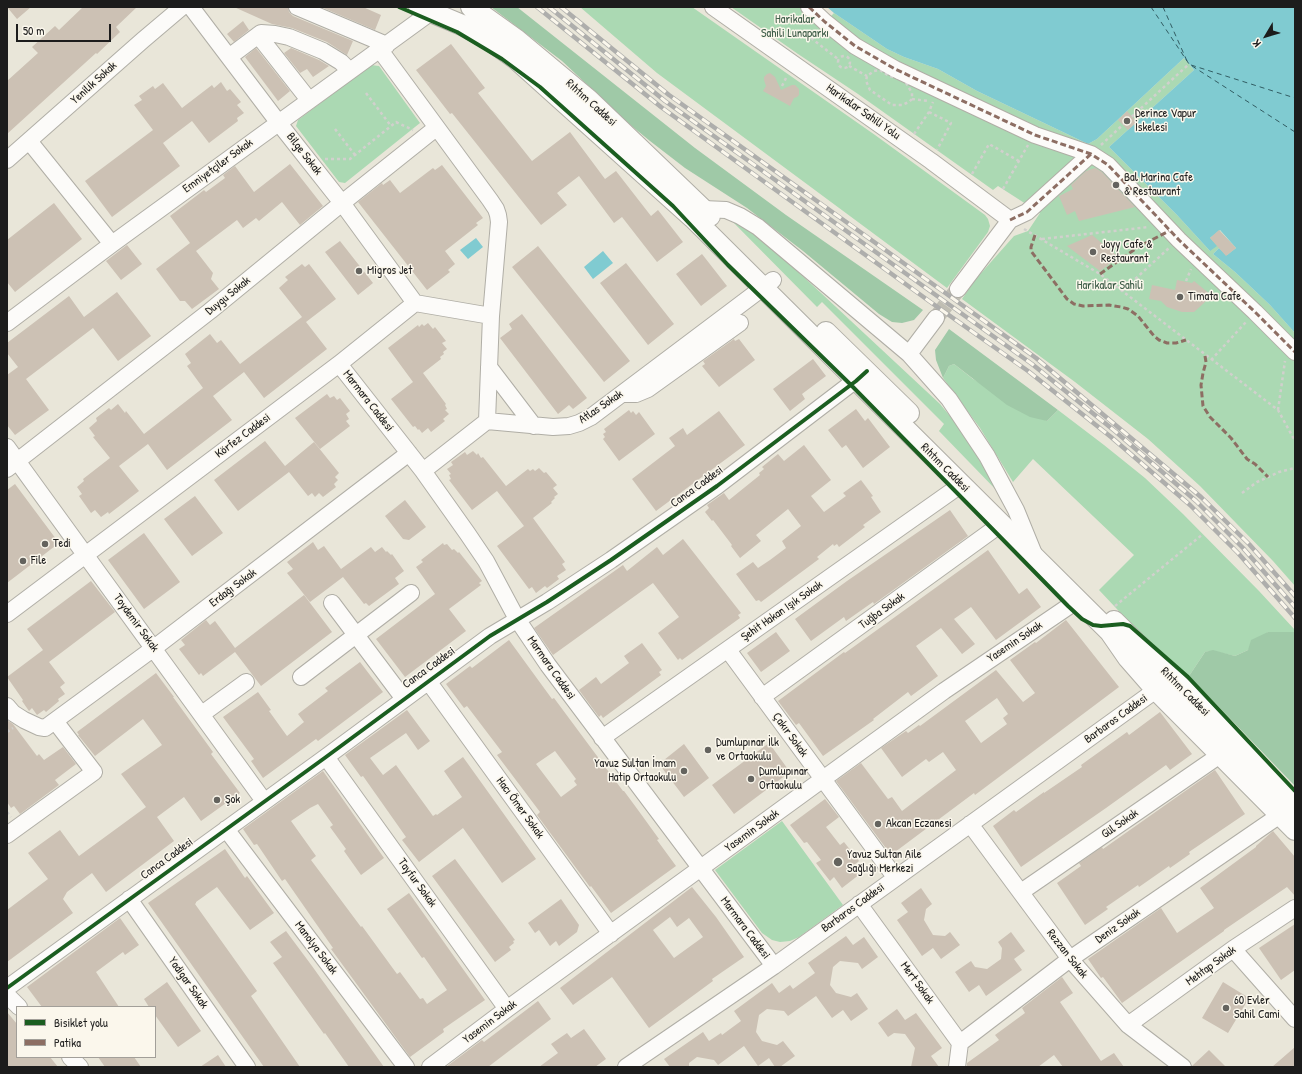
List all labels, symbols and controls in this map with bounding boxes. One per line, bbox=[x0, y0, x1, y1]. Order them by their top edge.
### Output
park label: Harikalar Sahili Lunaparkı bbox=[761, 13, 829, 41]
scale bar bbox=[18, 16, 113, 42]
north arrow bbox=[1246, 16, 1286, 56]
text: 50 m bbox=[23, 22, 44, 39]
text: K bbox=[1249, 37, 1264, 50]
street label: Yenilik Sokak bbox=[68, 59, 120, 107]
street label: Rıhtım Caddesi bbox=[563, 76, 619, 130]
street label: Harikalar Sahili Yolu bbox=[823, 81, 903, 143]
place label: Derince Vapur İskelesi bbox=[1135, 107, 1196, 135]
marker: Derince Vapur İskelesi bbox=[1122, 116, 1132, 126]
street label: Bilge Sokak bbox=[283, 130, 325, 178]
street label: Emniyetçiler Sokak bbox=[180, 136, 256, 196]
place label: Bal Marina Cafe & Restaurant bbox=[1124, 171, 1193, 199]
marker: Bal Marina Cafe & Restaurant bbox=[1111, 180, 1121, 190]
place label: Joyy Cafe & Restaurant bbox=[1101, 238, 1153, 266]
marker: Joyy Cafe & Restaurant bbox=[1088, 247, 1098, 257]
place label: Migros Jet bbox=[367, 264, 412, 278]
marker: Migros Jet bbox=[354, 266, 364, 276]
street label: Duygu Sokak bbox=[203, 274, 253, 318]
park label: Harikalar Sahili bbox=[1077, 279, 1143, 293]
place label: Timata Cafe bbox=[1188, 290, 1241, 304]
marker: Timata Cafe bbox=[1175, 292, 1185, 302]
street label: Marmara Caddesi bbox=[340, 367, 396, 435]
street label: Atlas Sokak bbox=[576, 387, 626, 427]
street label: Körfez Caddesi bbox=[213, 411, 273, 461]
street label: Rıhtım Caddesi bbox=[917, 440, 973, 496]
street label: Canca Caddesi bbox=[668, 463, 726, 511]
place label: Tedi bbox=[53, 537, 71, 551]
marker: Tedi bbox=[40, 539, 50, 549]
place label: File bbox=[31, 554, 46, 568]
marker: File bbox=[18, 556, 28, 566]
street label: Erdağı Sokak bbox=[207, 566, 259, 610]
street label: Şehit Hakan Işık Sokak bbox=[739, 578, 825, 644]
street label: Tuğba Sokak bbox=[856, 590, 908, 632]
street label: Toydemir Sokak bbox=[110, 591, 162, 655]
street label: Yasemin Sokak bbox=[985, 618, 1045, 666]
street label: Marmara Caddesi bbox=[524, 634, 578, 702]
street label: Canca Caddesi bbox=[400, 644, 458, 692]
street label: Rıhtım Caddesi bbox=[1157, 664, 1213, 720]
street label: Barbaros Caddesi bbox=[1082, 691, 1150, 747]
street label: Çakır Sokak bbox=[769, 710, 811, 760]
place label: Dumlupınar İlk ve Ortaokulu bbox=[716, 736, 779, 764]
marker: Dumlupınar İlk ve Ortaokulu bbox=[703, 745, 713, 755]
place label: Yavuz Sultan İmam Hatip Ortaokulu bbox=[594, 757, 676, 785]
place label: Dumlupınar Ortaokulu bbox=[759, 765, 808, 793]
marker: Yavuz Sultan İmam Hatip Ortaokulu bbox=[679, 766, 689, 776]
street label: Hacı Ömer Sokak bbox=[493, 774, 547, 842]
marker: Dumlupınar Ortaokulu bbox=[746, 774, 756, 784]
place label: Şok bbox=[225, 793, 240, 807]
marker: Şok bbox=[212, 795, 222, 805]
street label: Gül Sokak bbox=[1099, 806, 1141, 842]
street label: Yasemin Sokak bbox=[722, 807, 782, 855]
place label: Akcan Eczanesi bbox=[886, 817, 952, 831]
marker: Akcan Eczanesi bbox=[873, 819, 883, 829]
street label: Canca Caddesi bbox=[138, 835, 196, 883]
place label: Yavuz Sultan Aile Sağlığı Merkezi bbox=[847, 848, 922, 876]
street label: Tayfur Sokak bbox=[394, 856, 440, 910]
marker: Yavuz Sultan Aile Sağlığı Merkezi bbox=[832, 856, 844, 868]
street label: Barbaros Caddesi bbox=[819, 880, 887, 936]
street label: Marmara Caddesi bbox=[717, 894, 773, 962]
street label: Deniz Sokak bbox=[1093, 905, 1143, 947]
street label: Manolya Sokak bbox=[291, 919, 341, 977]
street label: Rezzan Sokak bbox=[1043, 927, 1091, 981]
street label: Mehtap Sokak bbox=[1183, 943, 1239, 989]
street label: Yadigar Sokak bbox=[165, 954, 211, 1012]
street label: Mert Sokak bbox=[897, 959, 937, 1007]
place label: 60 Evler Sahil Cami bbox=[1234, 994, 1280, 1022]
street label: Yasemin Sokak bbox=[460, 997, 520, 1047]
marker: 60 Evler Sahil Cami bbox=[1221, 1003, 1231, 1013]
legend bbox=[16, 1006, 156, 1058]
text: Bisiklet yolu bbox=[54, 1014, 108, 1031]
text: Patika bbox=[54, 1034, 81, 1051]

